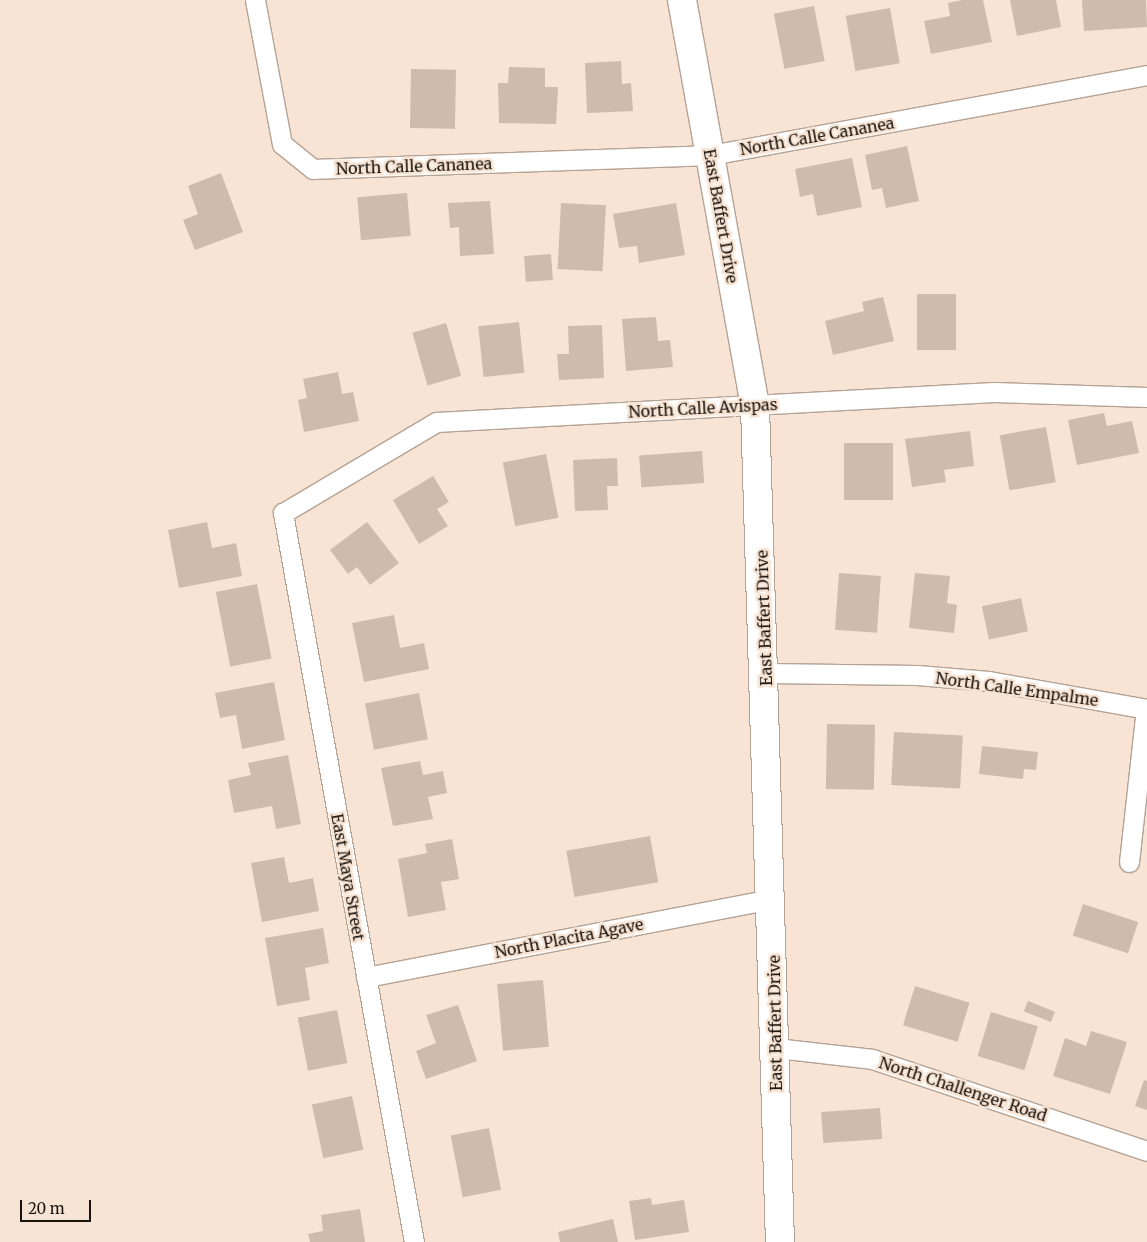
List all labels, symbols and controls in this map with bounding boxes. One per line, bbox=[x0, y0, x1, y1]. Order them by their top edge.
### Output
street label: North Calle Cananea bbox=[738, 113, 896, 159]
street label: East Baffert Drive bbox=[700, 147, 742, 285]
street label: North Calle Cananea bbox=[336, 154, 492, 178]
street label: North Calle Avispas bbox=[628, 395, 778, 421]
street label: East Baffert Drive bbox=[752, 550, 776, 686]
street label: North Calle Empalme bbox=[934, 668, 1100, 710]
street label: East Maya Street bbox=[327, 812, 369, 942]
street label: North Placita Agave bbox=[493, 914, 645, 962]
street label: East Baffert Drive bbox=[764, 955, 786, 1091]
street label: North Challenger Road bbox=[877, 1053, 1049, 1125]
scale bar bbox=[22, 1190, 94, 1222]
text: 20 m bbox=[28, 1199, 65, 1218]

